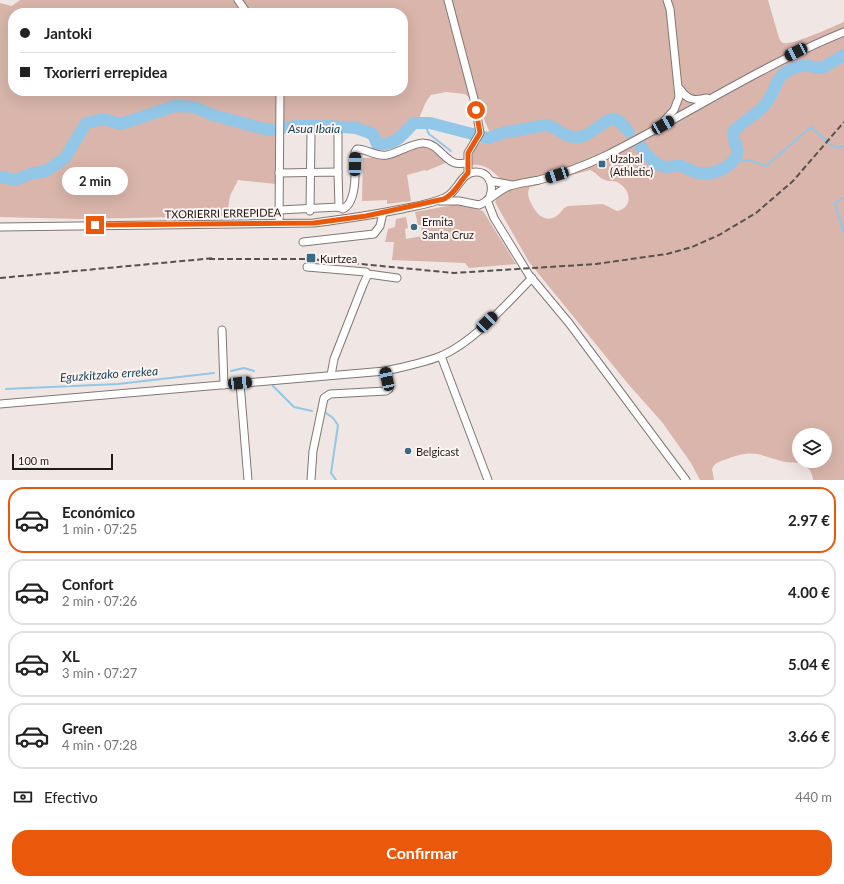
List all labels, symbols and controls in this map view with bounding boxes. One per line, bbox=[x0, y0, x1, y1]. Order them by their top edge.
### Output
text: Jantoki bbox=[44, 24, 92, 42]
car bbox=[783, 41, 809, 63]
text: Txorierri errepidea bbox=[44, 63, 167, 81]
route start bbox=[467, 101, 485, 119]
car bbox=[650, 114, 676, 136]
water label: Asua Ibaia bbox=[287, 121, 340, 136]
car bbox=[349, 152, 361, 176]
place label: Uzabal (Athletic) bbox=[610, 152, 653, 178]
marker: Uzabal (Athletic) bbox=[597, 159, 607, 169]
car bbox=[544, 166, 570, 184]
callout: 2 min bbox=[62, 167, 128, 195]
text: 2 min bbox=[79, 173, 111, 189]
street label: TXORIERRI ERREPIDEA bbox=[165, 205, 282, 221]
place label: Ermita Santa Cruz bbox=[422, 215, 474, 241]
route end bbox=[86, 216, 104, 234]
marker: Ermita Santa Cruz bbox=[409, 222, 419, 232]
marker: Kurtzea bbox=[305, 252, 317, 264]
place label: Kurtzea bbox=[320, 252, 357, 265]
car bbox=[474, 309, 500, 335]
water label: Eguzkitzako errekea bbox=[59, 363, 159, 385]
car bbox=[379, 366, 395, 392]
car bbox=[227, 376, 253, 390]
map controls bbox=[792, 428, 832, 468]
button: layers bbox=[792, 428, 832, 468]
place label: Belgicast bbox=[416, 445, 459, 458]
marker: Belgicast bbox=[403, 446, 413, 456]
scale bar bbox=[12, 452, 113, 471]
text: 100 m bbox=[18, 454, 49, 467]
icon: car bbox=[14, 502, 50, 538]
text: Económico bbox=[62, 503, 135, 521]
text: 2.97 € bbox=[788, 511, 830, 529]
text: 1 min · 07:25 bbox=[62, 521, 137, 537]
icon: car bbox=[14, 574, 50, 610]
text: Confort bbox=[62, 575, 114, 593]
text: 4.00 € bbox=[788, 583, 830, 601]
text: 2 min · 07:26 bbox=[62, 593, 137, 609]
icon: car bbox=[14, 646, 50, 682]
text: XL bbox=[62, 647, 80, 665]
text: 5.04 € bbox=[788, 655, 830, 673]
text: 3 min · 07:27 bbox=[62, 665, 137, 681]
icon: car bbox=[14, 718, 50, 754]
text: Green bbox=[62, 719, 103, 737]
text: 3.66 € bbox=[788, 727, 830, 745]
text: 4 min · 07:28 bbox=[62, 737, 137, 753]
icon: cash bbox=[12, 786, 34, 808]
text: Efectivo bbox=[44, 788, 98, 806]
text: 440 m bbox=[795, 789, 832, 805]
button: Confirmar bbox=[12, 830, 832, 876]

